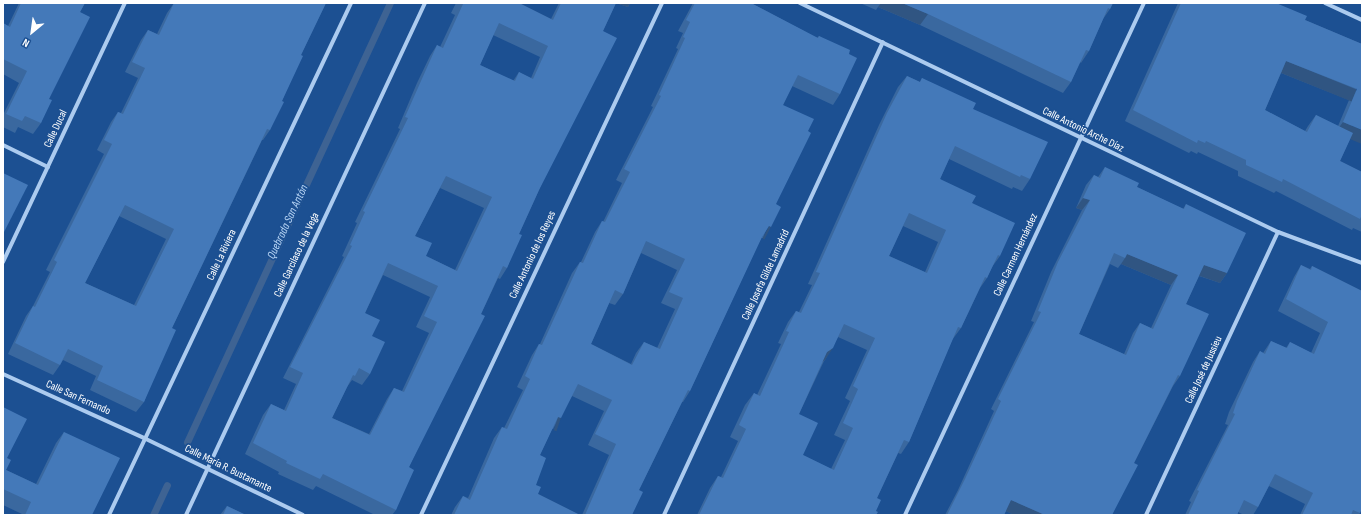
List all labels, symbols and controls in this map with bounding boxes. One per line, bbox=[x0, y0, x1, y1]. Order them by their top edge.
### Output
north arrow bbox=[12, 12, 52, 52]
text: N bbox=[20, 36, 32, 50]
street label: Calle Antonio Arche Díaz bbox=[1040, 105, 1126, 155]
street label: Calle Ducal bbox=[42, 108, 70, 150]
water label: Quebrada San Antón bbox=[264, 182, 312, 262]
street label: Calle Antonio de los Reyes bbox=[507, 209, 559, 301]
street label: Calle Garcilaso de la Vega bbox=[272, 211, 322, 299]
street label: Calle Carmen Hernández bbox=[991, 211, 1041, 299]
street label: Calle La Riviera bbox=[204, 227, 240, 283]
street label: Calle Josefa Gilde Lamadrid bbox=[739, 228, 793, 322]
street label: Calle José de Jussieu bbox=[1183, 334, 1225, 406]
street label: Calle San Fernando bbox=[44, 378, 112, 418]
street label: Calle María R. Bustamante bbox=[182, 442, 274, 496]

